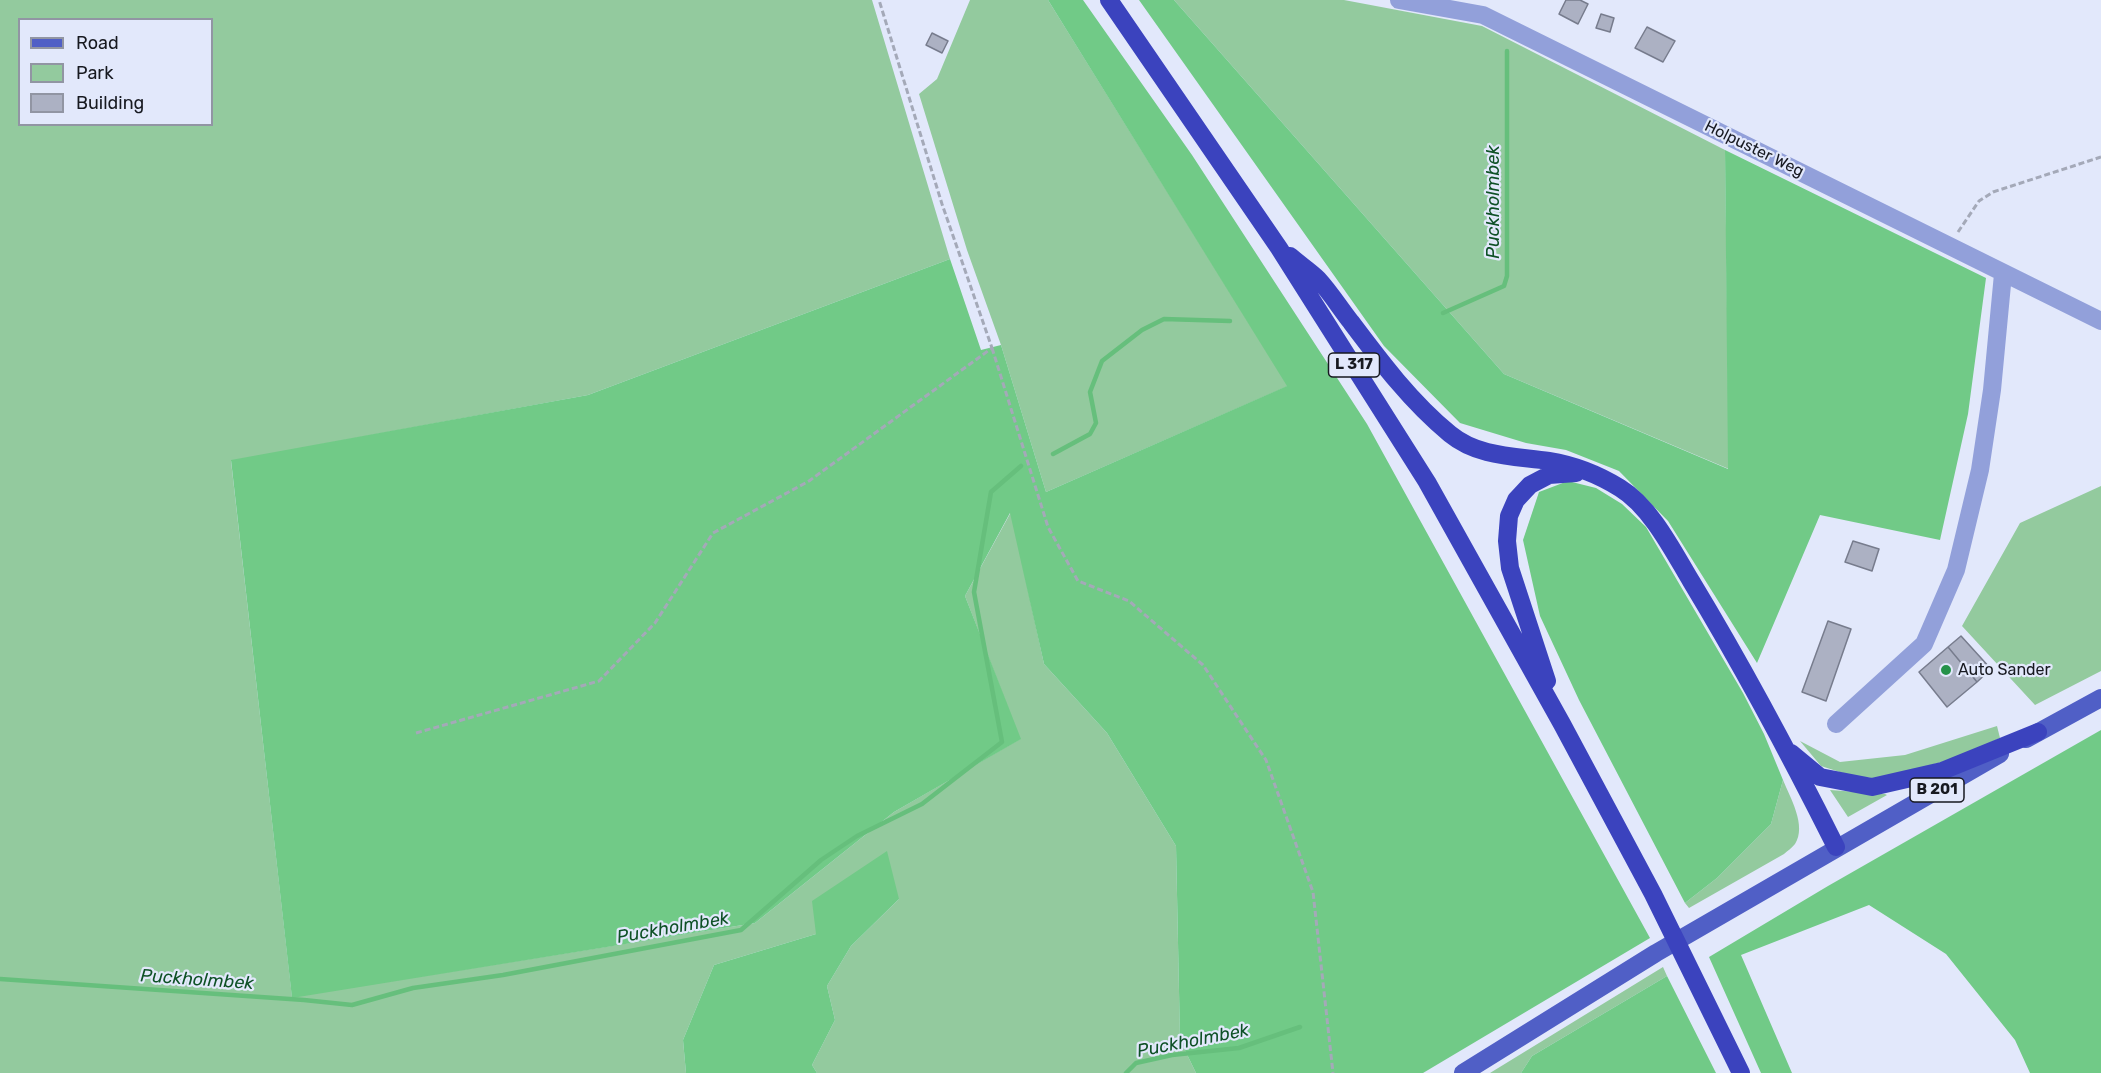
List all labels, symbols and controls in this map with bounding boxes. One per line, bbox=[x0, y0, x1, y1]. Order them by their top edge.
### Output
legend bbox=[18, 18, 213, 126]
text: Road bbox=[76, 32, 119, 54]
text: Park bbox=[76, 62, 113, 84]
text: Building bbox=[76, 92, 144, 114]
street label: Holpuster Weg bbox=[1701, 117, 1807, 181]
water label: Puckholmbek bbox=[1483, 145, 1505, 259]
road number: L 317 bbox=[1328, 353, 1380, 377]
place label: Auto Sander bbox=[1958, 660, 2051, 680]
marker: Auto Sander bbox=[1939, 663, 1953, 677]
road number: B 201 bbox=[1910, 778, 1964, 802]
water label: Puckholmbek bbox=[615, 908, 731, 948]
water label: Puckholmbek bbox=[140, 965, 254, 995]
water label: Puckholmbek bbox=[1135, 1020, 1251, 1062]

